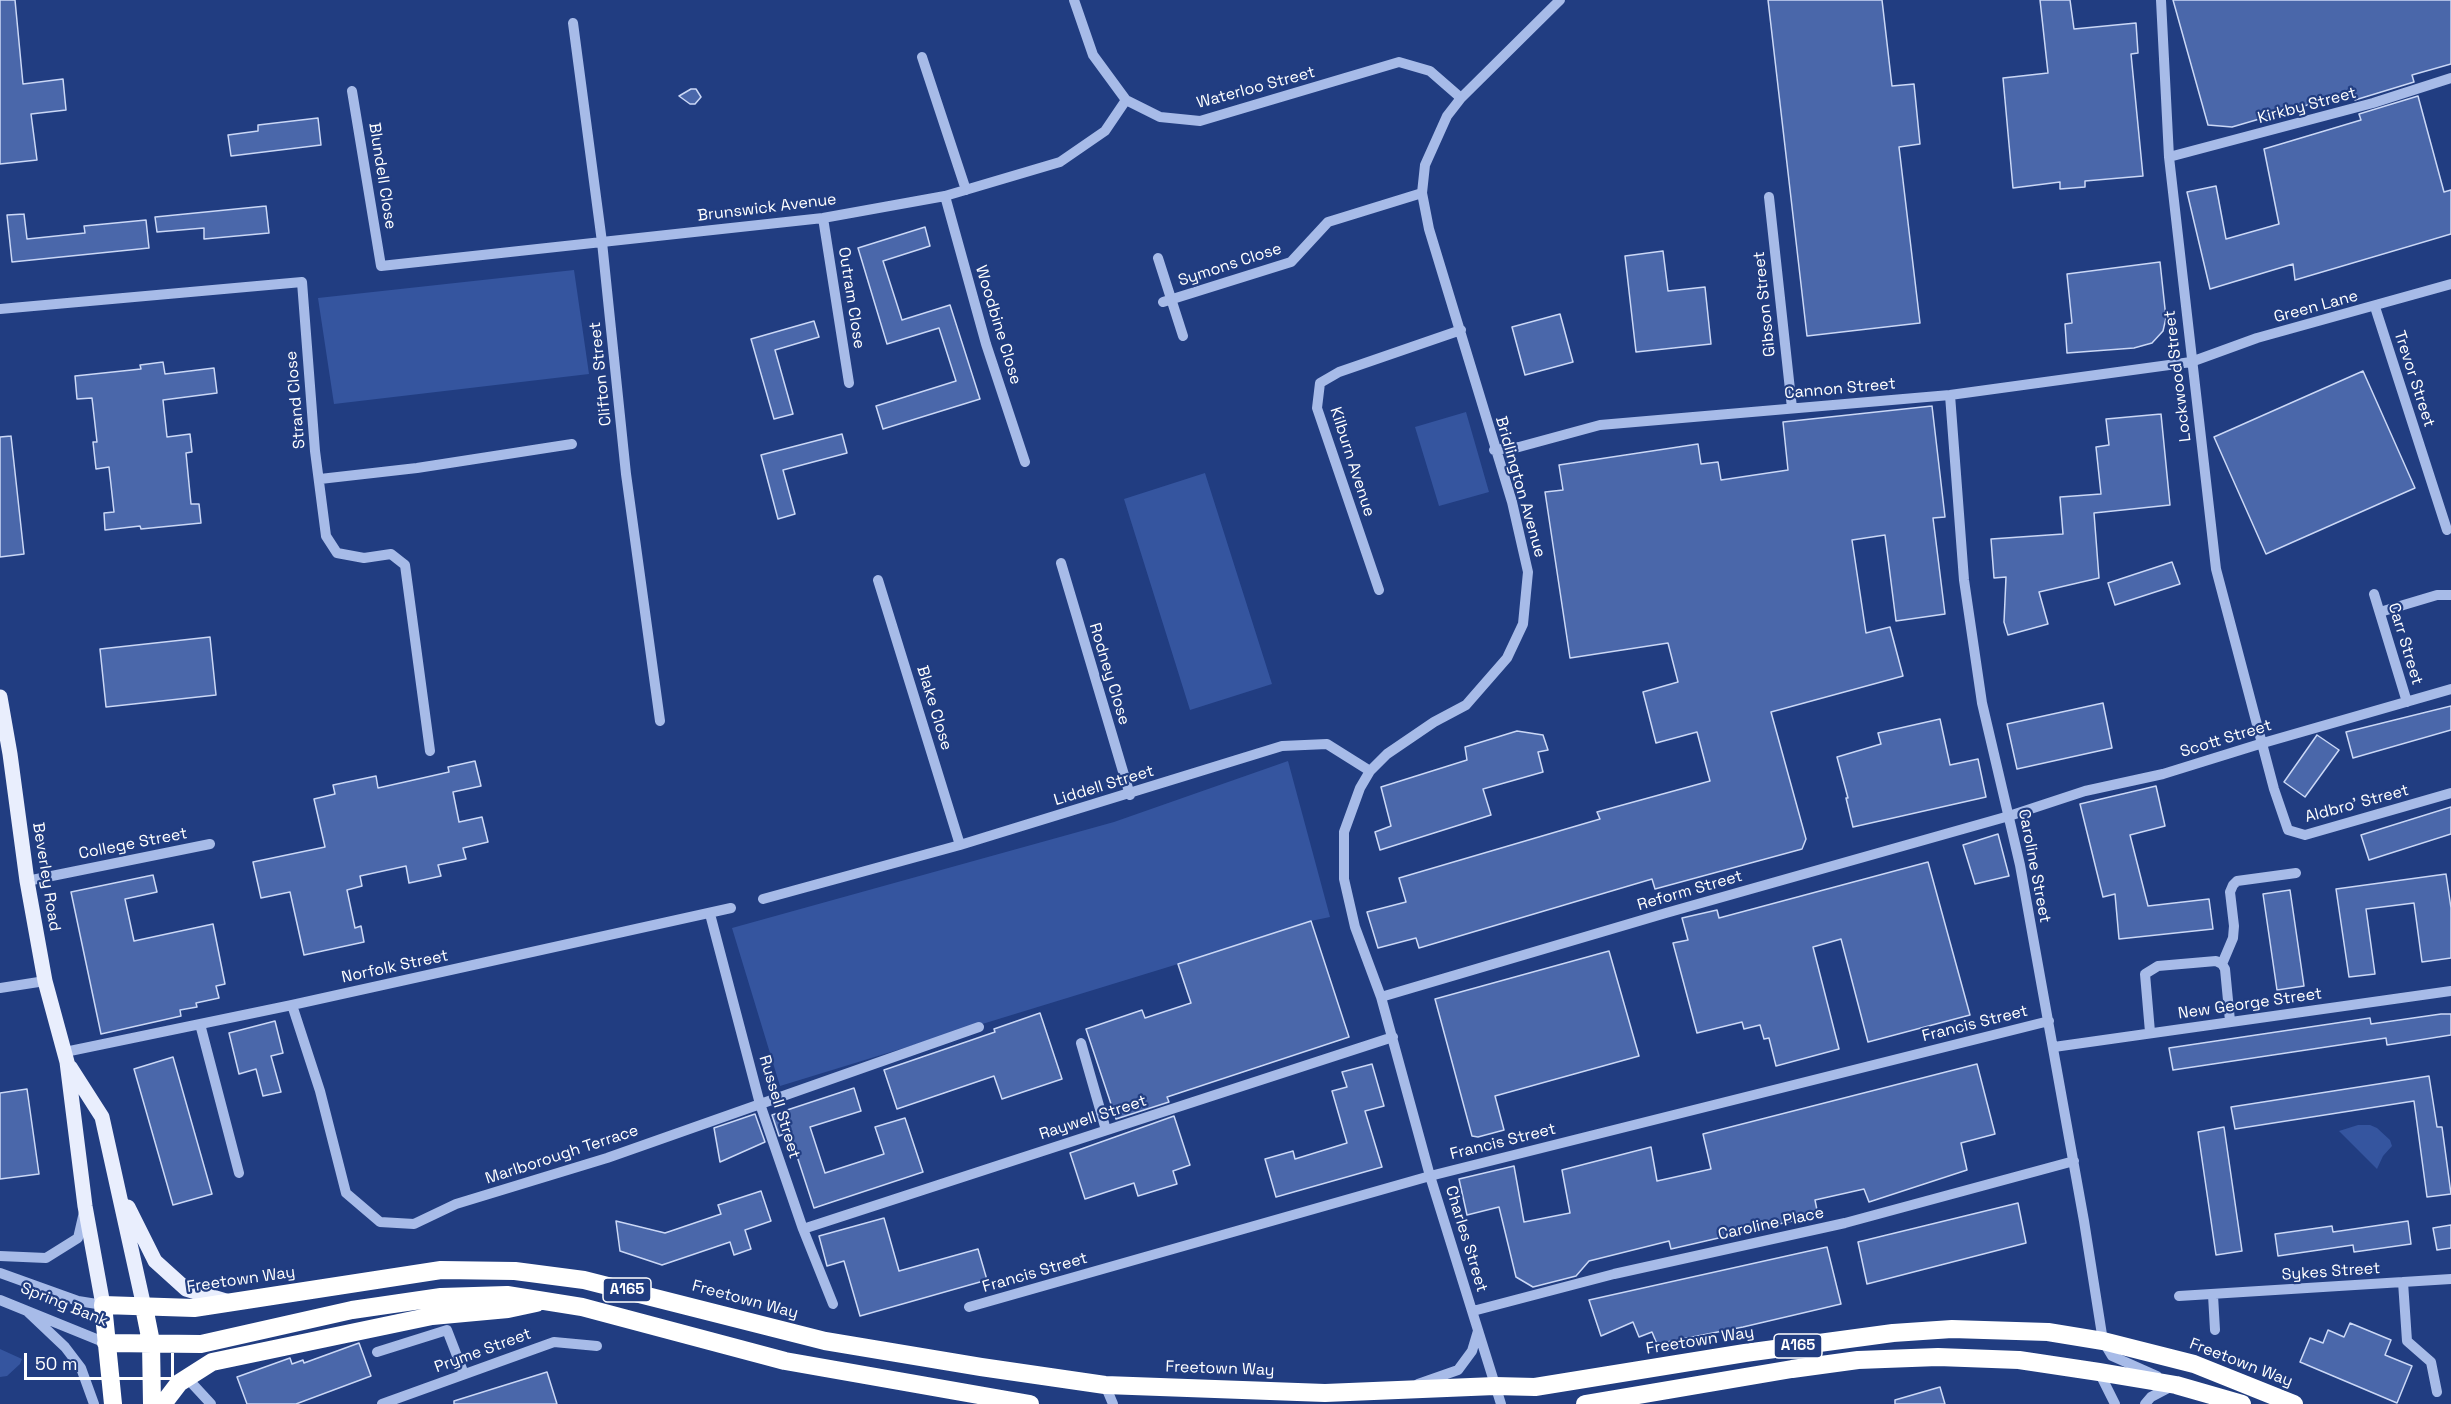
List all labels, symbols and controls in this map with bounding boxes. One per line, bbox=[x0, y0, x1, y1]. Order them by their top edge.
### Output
street label: Waterloo Street bbox=[1195, 63, 1317, 113]
street label: Kirkby Street bbox=[2256, 84, 2358, 128]
street label: Blundell Close bbox=[364, 121, 400, 231]
street label: Brunswick Avenue bbox=[696, 190, 838, 226]
street label: Symons Close bbox=[1176, 239, 1284, 291]
street label: Outram Close bbox=[833, 246, 869, 350]
street label: Gibson Street bbox=[1750, 250, 1780, 358]
street label: Woodbine Close bbox=[971, 263, 1025, 387]
street label: Green Lane bbox=[2272, 287, 2360, 327]
street label: Lockwood Street bbox=[2160, 309, 2196, 443]
street label: Clifton Street bbox=[586, 321, 616, 427]
street label: Trevor Street bbox=[2389, 328, 2439, 430]
street label: Strand Close bbox=[282, 350, 310, 450]
street label: Cannon Street bbox=[1783, 375, 1897, 403]
street label: Kilburn Avenue bbox=[1325, 405, 1379, 519]
street label: Bridlington Avenue bbox=[1491, 414, 1549, 560]
street label: Carr Street bbox=[2383, 601, 2427, 687]
street label: Rodney Close bbox=[1084, 621, 1134, 727]
street label: Blake Close bbox=[912, 663, 956, 753]
street label: Scott Street bbox=[2178, 716, 2274, 762]
street label: Liddell Street bbox=[1052, 762, 1156, 810]
street label: Aldbro' Street bbox=[2303, 781, 2411, 827]
street label: Caroline Street bbox=[2014, 808, 2054, 924]
street label: Beverley Road bbox=[28, 821, 64, 933]
street label: College Street bbox=[77, 824, 189, 864]
street label: Reform Street bbox=[1635, 867, 1745, 915]
street label: Norfolk Street bbox=[340, 946, 450, 988]
street label: New George Street bbox=[2177, 984, 2323, 1024]
street label: Francis Street bbox=[1920, 1002, 2030, 1046]
street label: Russell Street bbox=[754, 1053, 804, 1161]
street label: Raywell Street bbox=[1037, 1092, 1149, 1144]
street label: Francis Street bbox=[1448, 1120, 1558, 1164]
street label: Marlborough Terrace bbox=[483, 1121, 641, 1189]
street label: Charles Street bbox=[1441, 1184, 1491, 1294]
street label: Caroline Place bbox=[1716, 1203, 1826, 1245]
street label: Francis Street bbox=[980, 1249, 1090, 1297]
street label: Sykes Street bbox=[2281, 1259, 2381, 1285]
street label: Freetown Way bbox=[186, 1263, 296, 1297]
street label: Freetown Way bbox=[690, 1277, 800, 1323]
road number: A165 bbox=[603, 1278, 651, 1302]
street label: Spring Bank bbox=[18, 1279, 110, 1331]
street label: Freetown Way bbox=[1645, 1323, 1755, 1359]
street label: Pryme Street bbox=[432, 1325, 534, 1377]
road number: A165 bbox=[1774, 1334, 1822, 1358]
street label: Freetown Way bbox=[2187, 1334, 2295, 1392]
scale bar bbox=[27, 1341, 177, 1379]
text: 50 m bbox=[35, 1352, 77, 1375]
street label: Freetown Way bbox=[1165, 1358, 1275, 1380]

